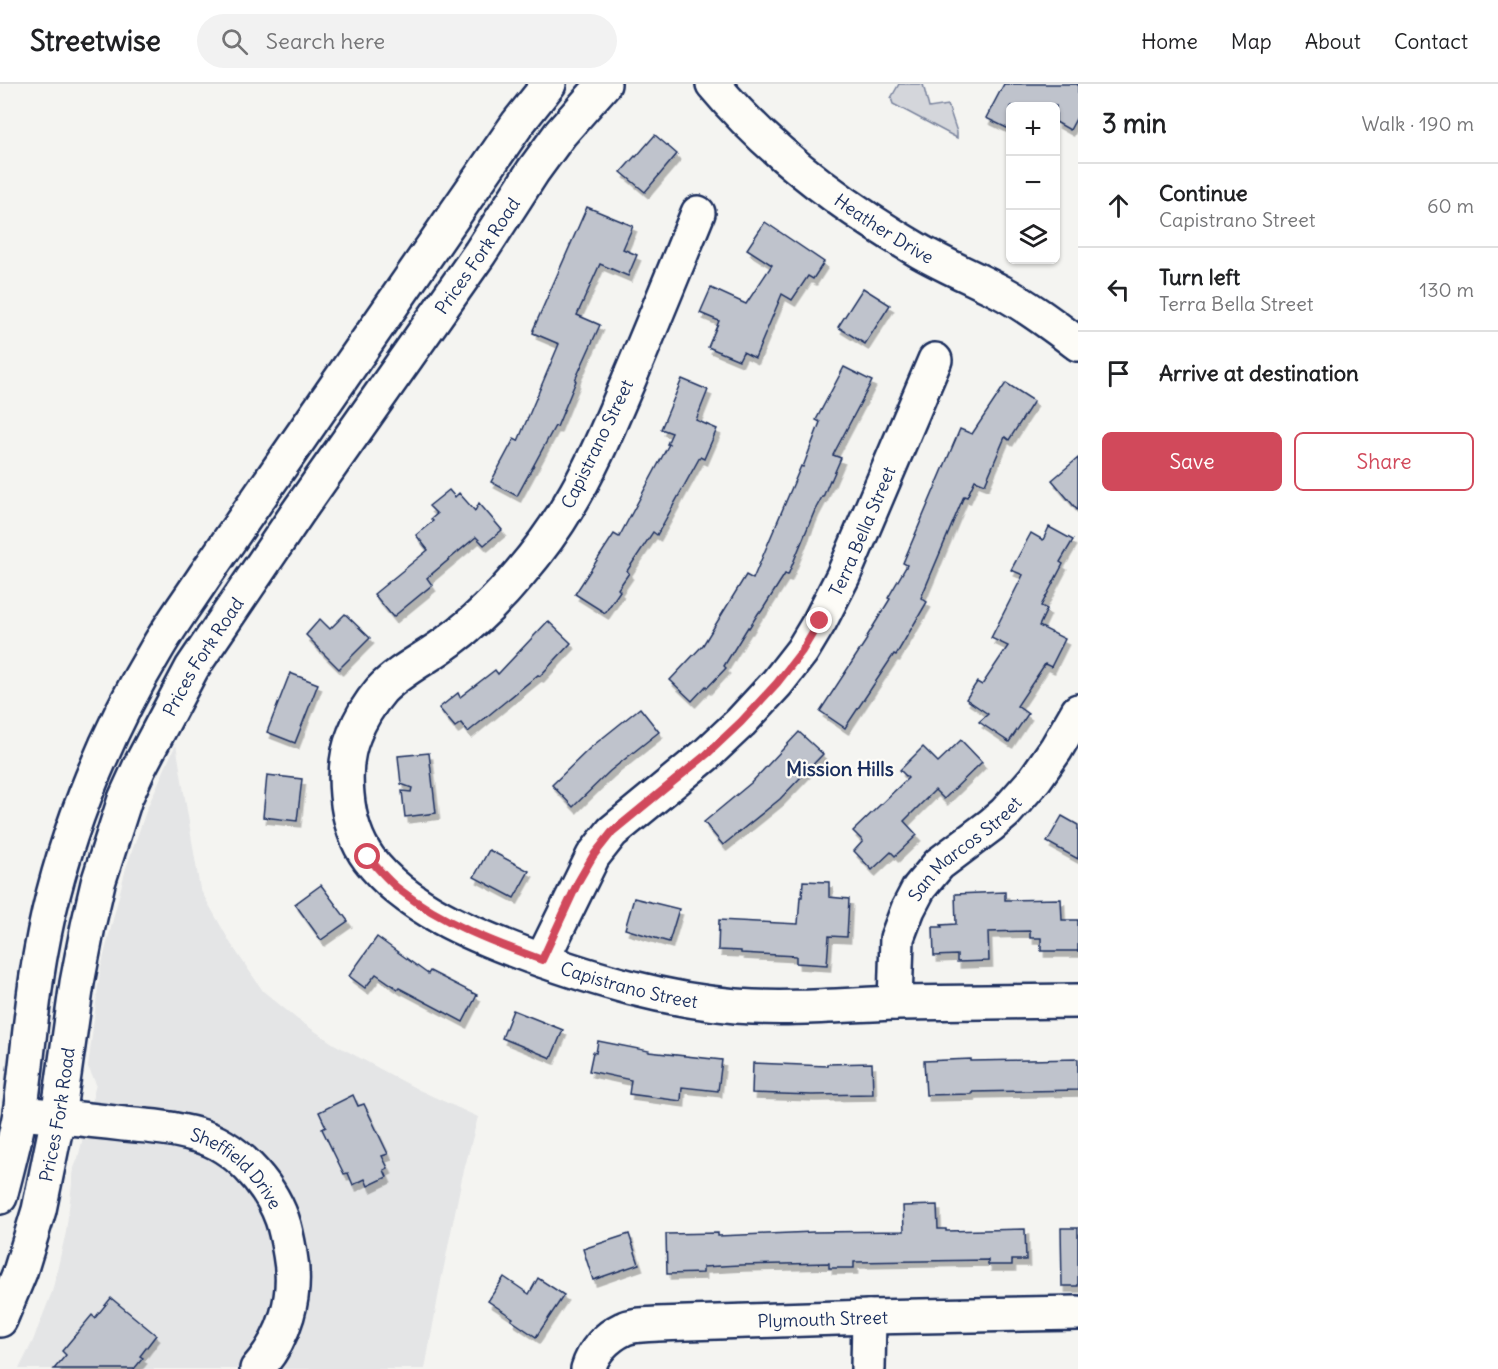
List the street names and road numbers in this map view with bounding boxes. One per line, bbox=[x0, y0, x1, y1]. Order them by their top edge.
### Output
street label: Heather Drive bbox=[830, 188, 938, 268]
street label: Prices Fork Road bbox=[429, 193, 525, 318]
street label: Capistrano Street bbox=[556, 376, 638, 512]
street label: Terra Bella Street bbox=[823, 463, 900, 600]
street label: Prices Fork Road bbox=[157, 592, 249, 720]
street label: San Marcos Street bbox=[903, 791, 1026, 905]
street label: Capistrano Street bbox=[558, 956, 699, 1013]
street label: Prices Fork Road bbox=[34, 1045, 79, 1184]
street label: Sheffield Drive bbox=[188, 1122, 287, 1213]
street label: Plymouth Street bbox=[757, 1305, 888, 1332]

